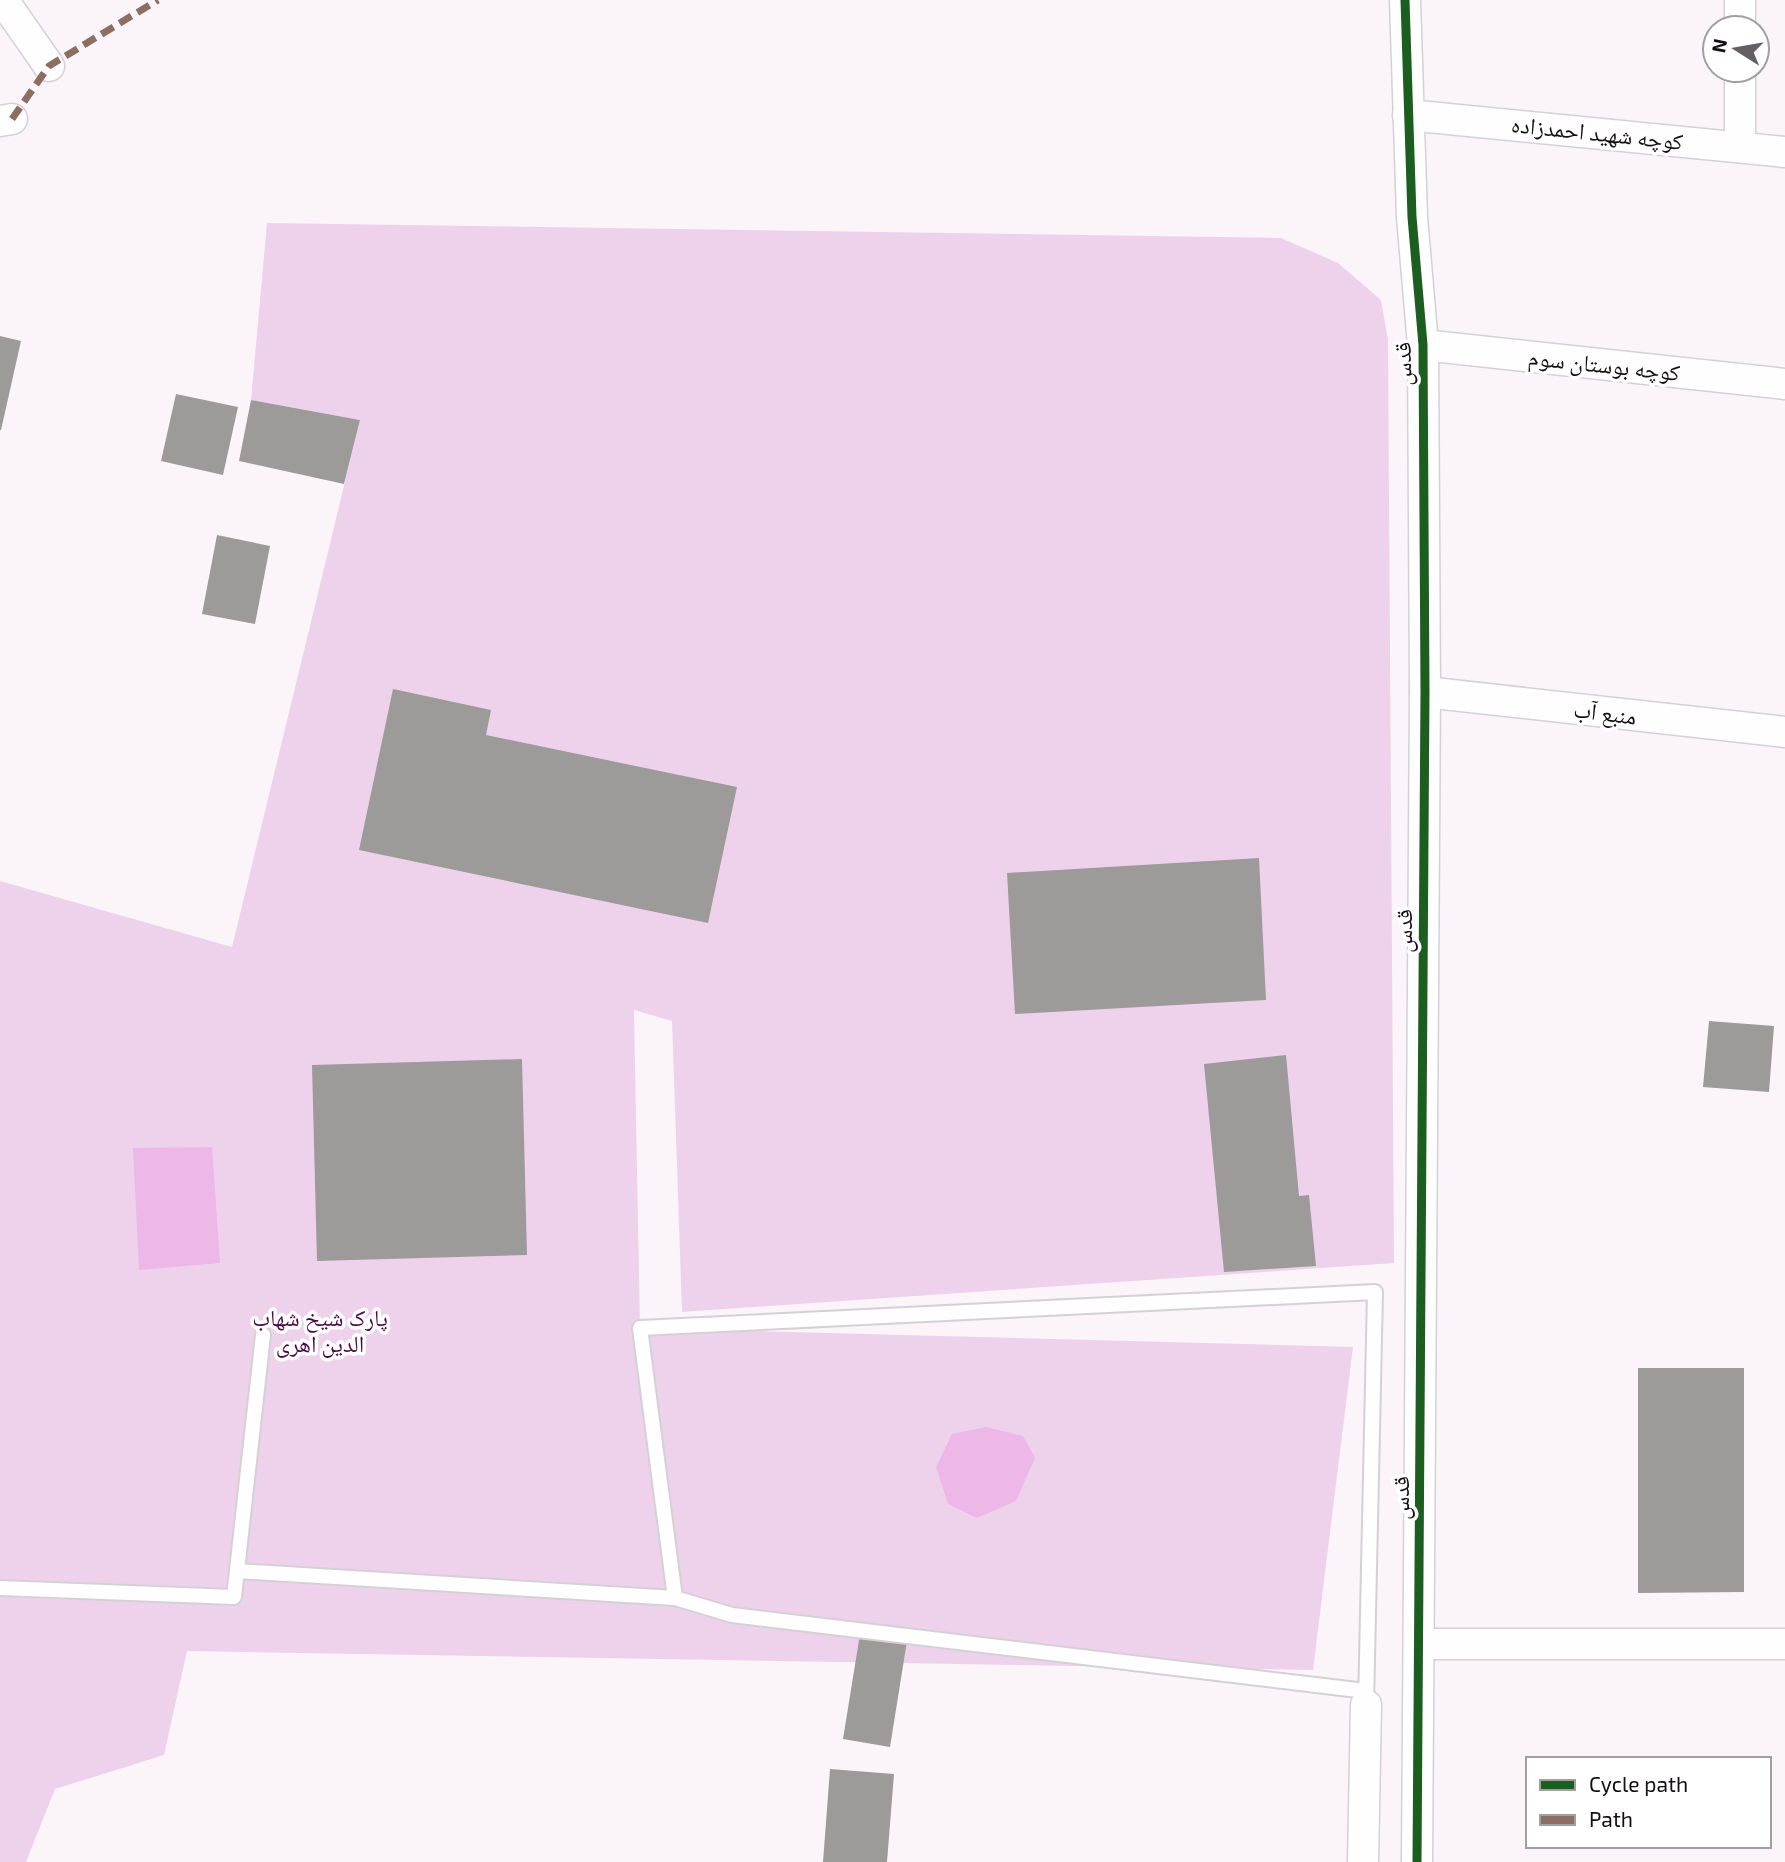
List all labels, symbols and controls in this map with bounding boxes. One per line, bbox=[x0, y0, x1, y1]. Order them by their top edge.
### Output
north arrow bbox=[1701, 14, 1771, 84]
text: N bbox=[1706, 37, 1731, 55]
street label: کوچه شهید احمدزاده bbox=[1510, 109, 1685, 156]
street label: قدس bbox=[1388, 342, 1417, 386]
street label: کوچه بوستان سوم bbox=[1526, 342, 1682, 389]
street label: منبع آب bbox=[1572, 694, 1638, 732]
street label: قدس bbox=[1389, 909, 1418, 953]
park label: پارک شیخ شهاب الدین اهری bbox=[252, 1303, 388, 1358]
street label: قدس bbox=[1386, 1476, 1415, 1520]
legend bbox=[1526, 1757, 1771, 1848]
text: Cycle path bbox=[1589, 1771, 1688, 1796]
text: Path bbox=[1589, 1806, 1633, 1831]

